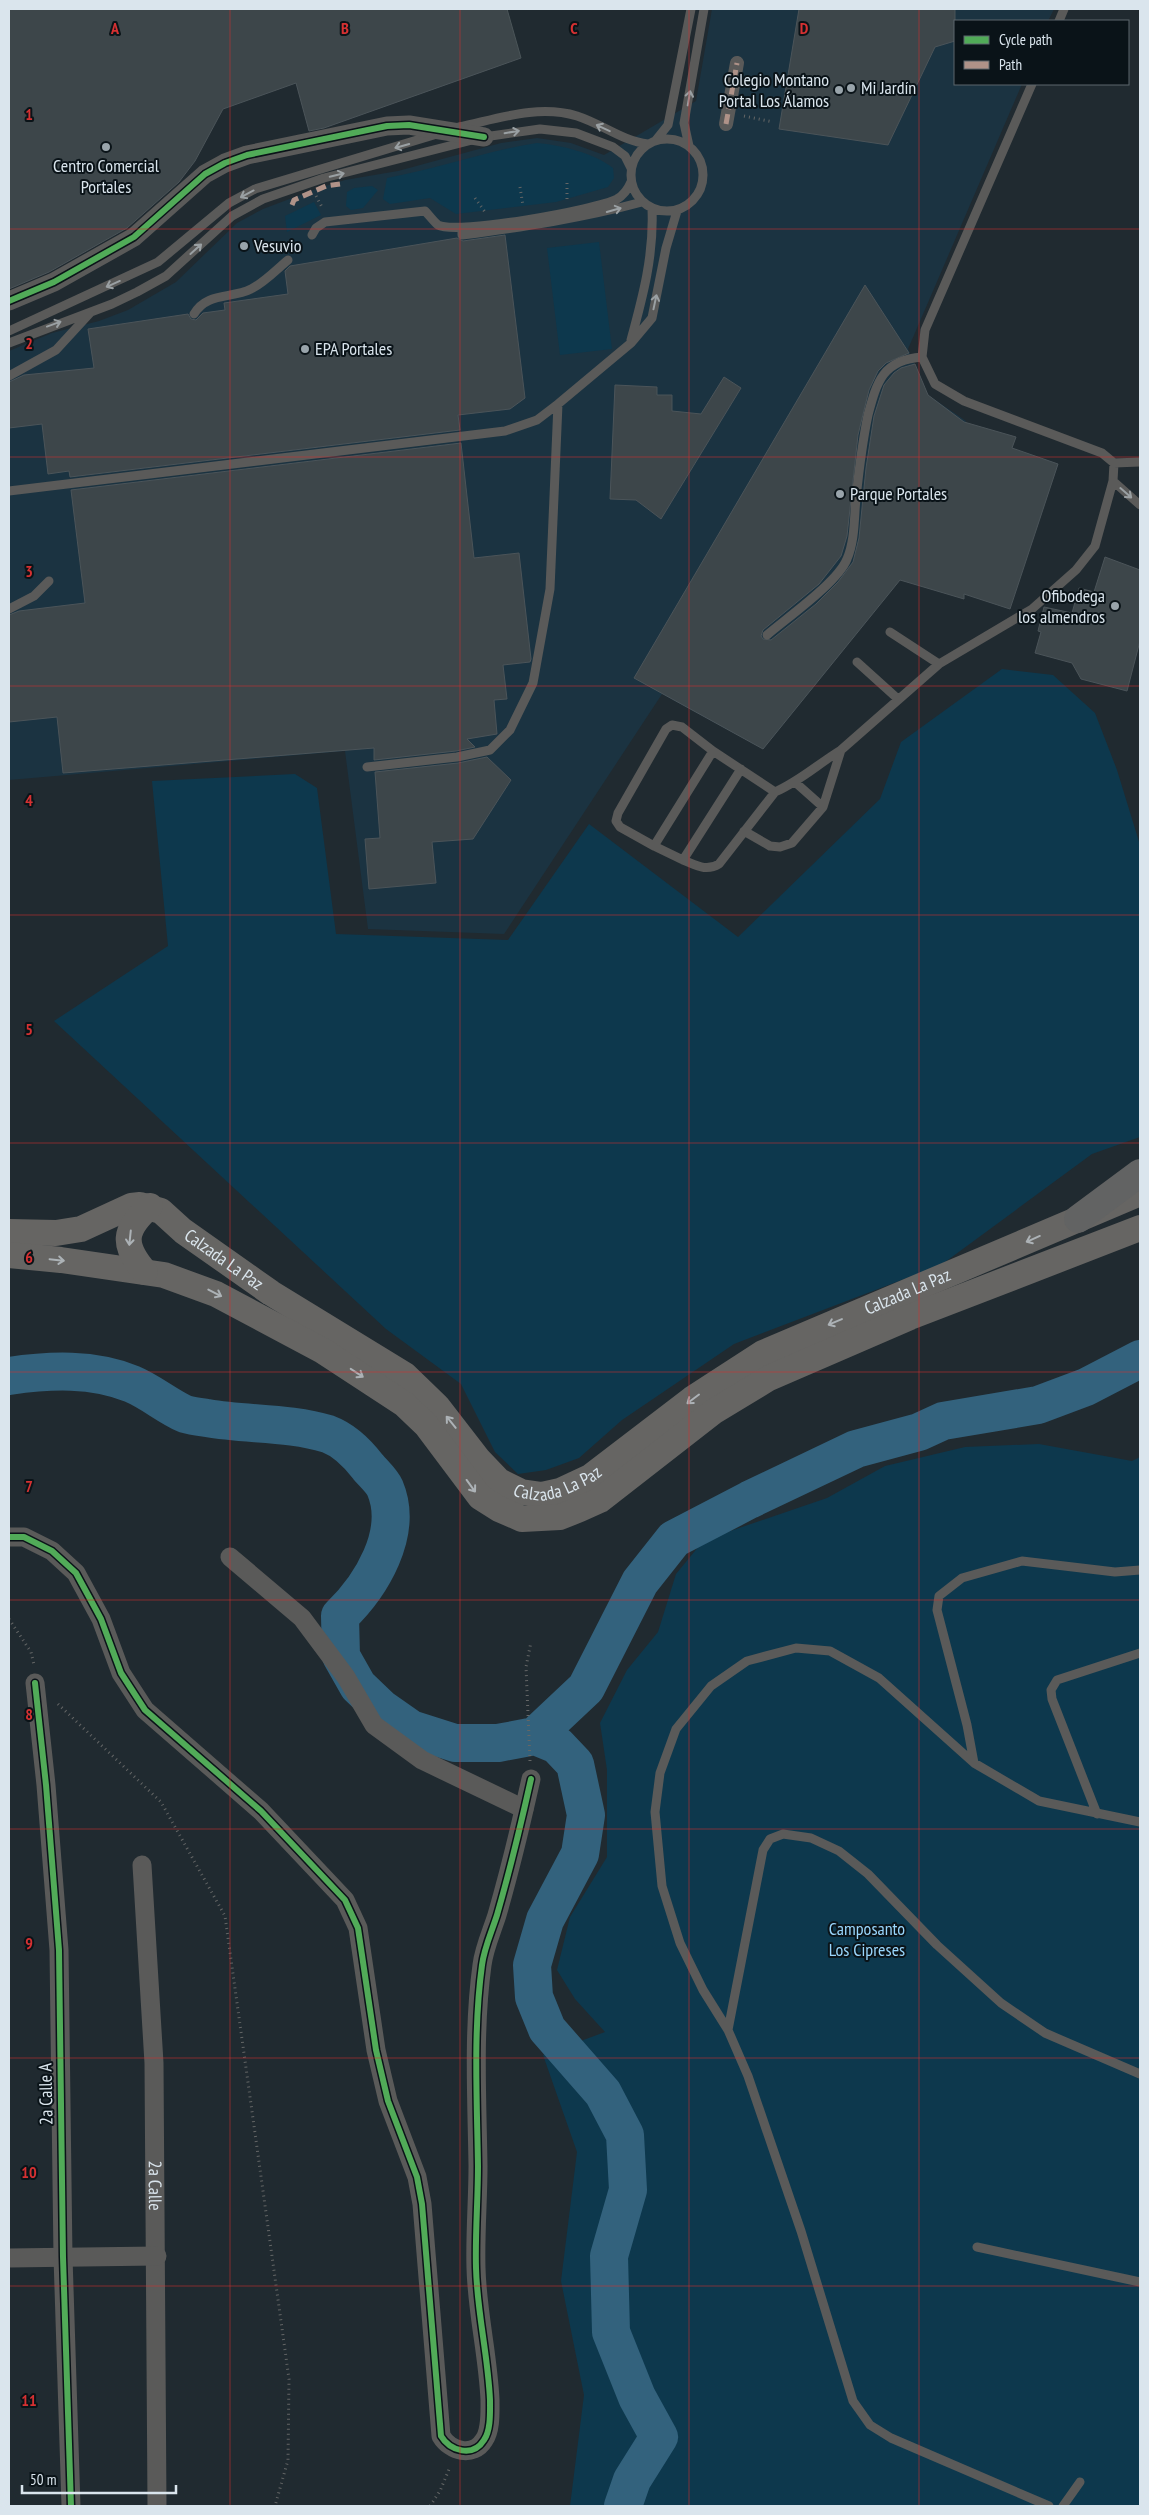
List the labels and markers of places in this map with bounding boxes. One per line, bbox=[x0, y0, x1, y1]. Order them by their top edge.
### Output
place label: Colegio Montano Portal Los Álamos bbox=[719, 68, 829, 112]
place label: Mi Jardín bbox=[861, 76, 916, 99]
marker: Mi Jardín bbox=[845, 82, 857, 94]
marker: Colegio Montano Portal Los Álamos bbox=[833, 84, 845, 96]
marker: Centro Comercial Portales bbox=[100, 141, 112, 153]
place label: Centro Comercial Portales bbox=[53, 154, 160, 198]
place label: Vesuvio bbox=[253, 234, 302, 257]
marker: Vesuvio bbox=[238, 240, 250, 252]
place label: EPA Portales bbox=[315, 337, 392, 360]
marker: EPA Portales bbox=[299, 343, 311, 355]
place label: Parque Portales bbox=[850, 482, 947, 505]
marker: Parque Portales bbox=[834, 488, 846, 500]
place label: Ofibodega los almendros bbox=[1018, 584, 1105, 628]
marker: Ofibodega los almendros bbox=[1109, 600, 1121, 612]

